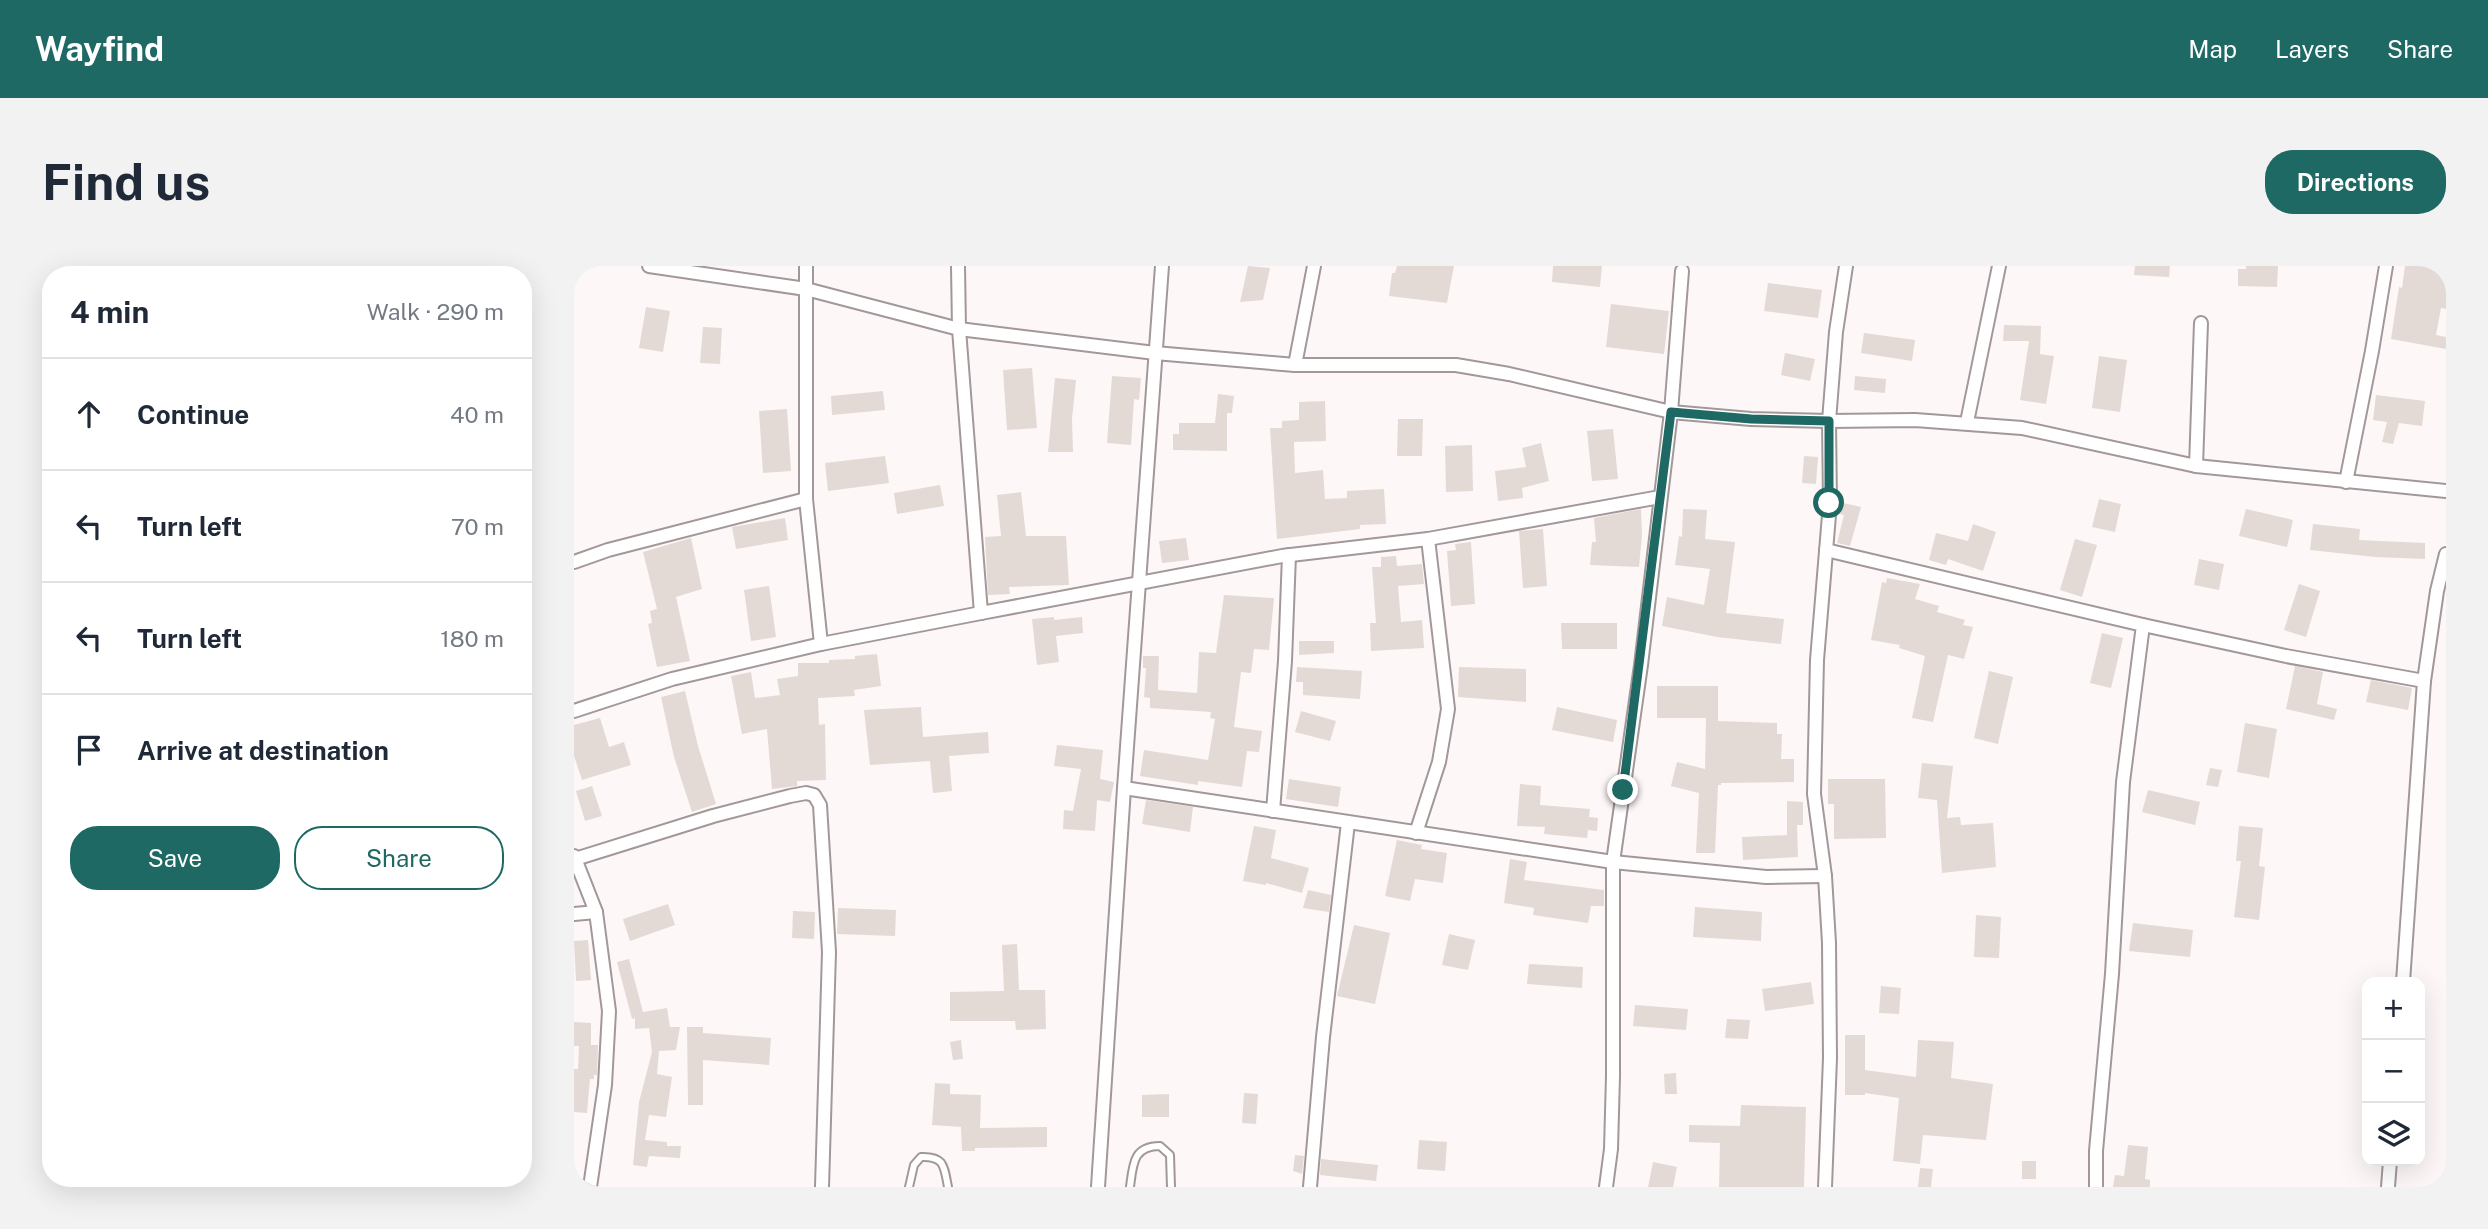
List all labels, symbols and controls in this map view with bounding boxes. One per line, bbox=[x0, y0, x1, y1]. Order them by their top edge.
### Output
text: Wayfind bbox=[35, 30, 164, 68]
text: Map bbox=[2188, 35, 2237, 63]
text: Layers bbox=[2275, 35, 2349, 63]
text: Share bbox=[2387, 35, 2453, 63]
button: Directions bbox=[2265, 150, 2446, 214]
text: Find us bbox=[42, 153, 210, 211]
text: 4 min bbox=[70, 294, 149, 330]
text: Walk · 290 m bbox=[367, 298, 504, 325]
icon: ahead bbox=[70, 395, 108, 433]
text: Continue bbox=[137, 399, 249, 430]
text: 40 m bbox=[450, 401, 504, 428]
route start bbox=[1813, 487, 1844, 518]
icon: left bbox=[70, 507, 108, 545]
text: Turn left bbox=[137, 511, 242, 542]
text: 70 m bbox=[451, 513, 504, 540]
icon: left bbox=[70, 619, 108, 657]
text: Turn left bbox=[137, 623, 242, 654]
text: 180 m bbox=[440, 625, 504, 652]
icon: arrive bbox=[70, 731, 108, 769]
text: Arrive at destination bbox=[137, 735, 389, 766]
route end bbox=[1607, 774, 1638, 805]
button: Save bbox=[70, 826, 280, 890]
button: Share bbox=[294, 826, 504, 890]
map controls bbox=[2362, 977, 2425, 1166]
button: + bbox=[2362, 977, 2425, 1040]
button: − bbox=[2362, 1040, 2425, 1103]
button: layers bbox=[2362, 1103, 2425, 1166]

